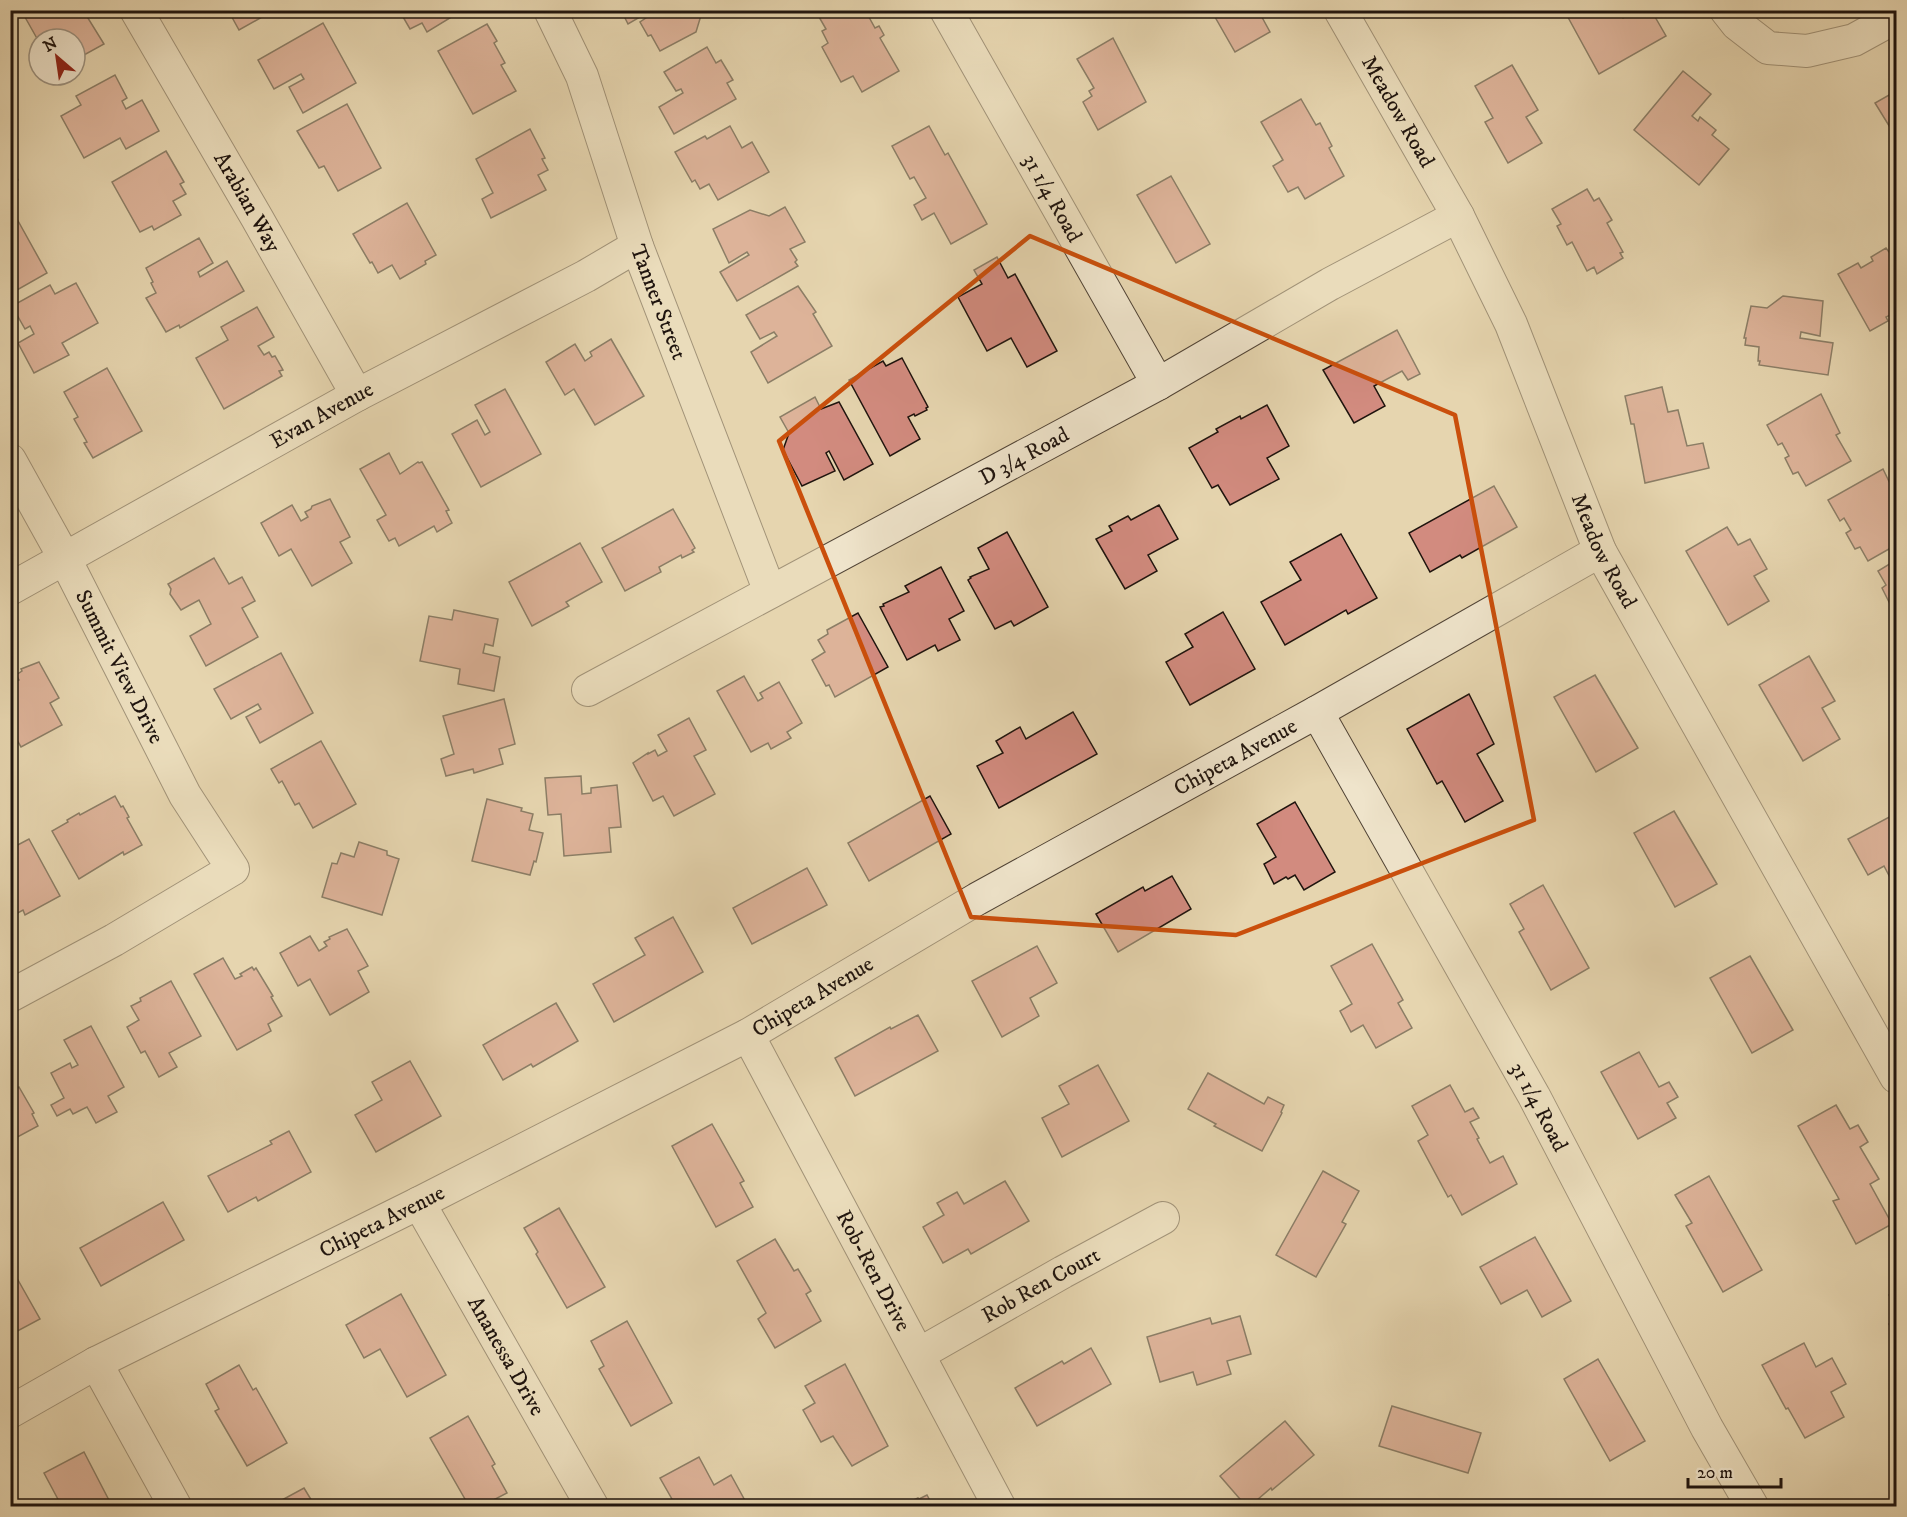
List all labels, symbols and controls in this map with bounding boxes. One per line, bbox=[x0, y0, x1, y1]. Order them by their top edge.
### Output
north arrow bbox=[27, 27, 87, 87]
text: N bbox=[40, 33, 61, 57]
street label: Meadow Road bbox=[1356, 51, 1441, 172]
street label: Arabian Way bbox=[208, 147, 287, 258]
street label: 31 1/4 Road bbox=[1017, 149, 1088, 247]
street label: Tanner Street bbox=[624, 241, 693, 363]
street label: Evan Avenue bbox=[265, 375, 378, 454]
street label: D 3/4 Road bbox=[975, 421, 1074, 491]
street label: Meadow Road bbox=[1565, 490, 1643, 613]
street label: Summit View Drive bbox=[69, 585, 170, 748]
street label: Chipeta Avenue bbox=[1169, 712, 1302, 802]
street label: Chipeta Avenue bbox=[747, 950, 878, 1043]
street label: 31 1/4 Road bbox=[1504, 1057, 1574, 1156]
street label: Chipeta Avenue bbox=[315, 1179, 449, 1264]
street label: Rob-Ren Drive bbox=[830, 1205, 917, 1336]
street label: Rob Ren Court bbox=[977, 1241, 1105, 1329]
street label: Ananessa Drive bbox=[462, 1291, 551, 1420]
scale bar bbox=[1688, 1451, 1781, 1489]
text: 20 m bbox=[1697, 1462, 1733, 1484]

